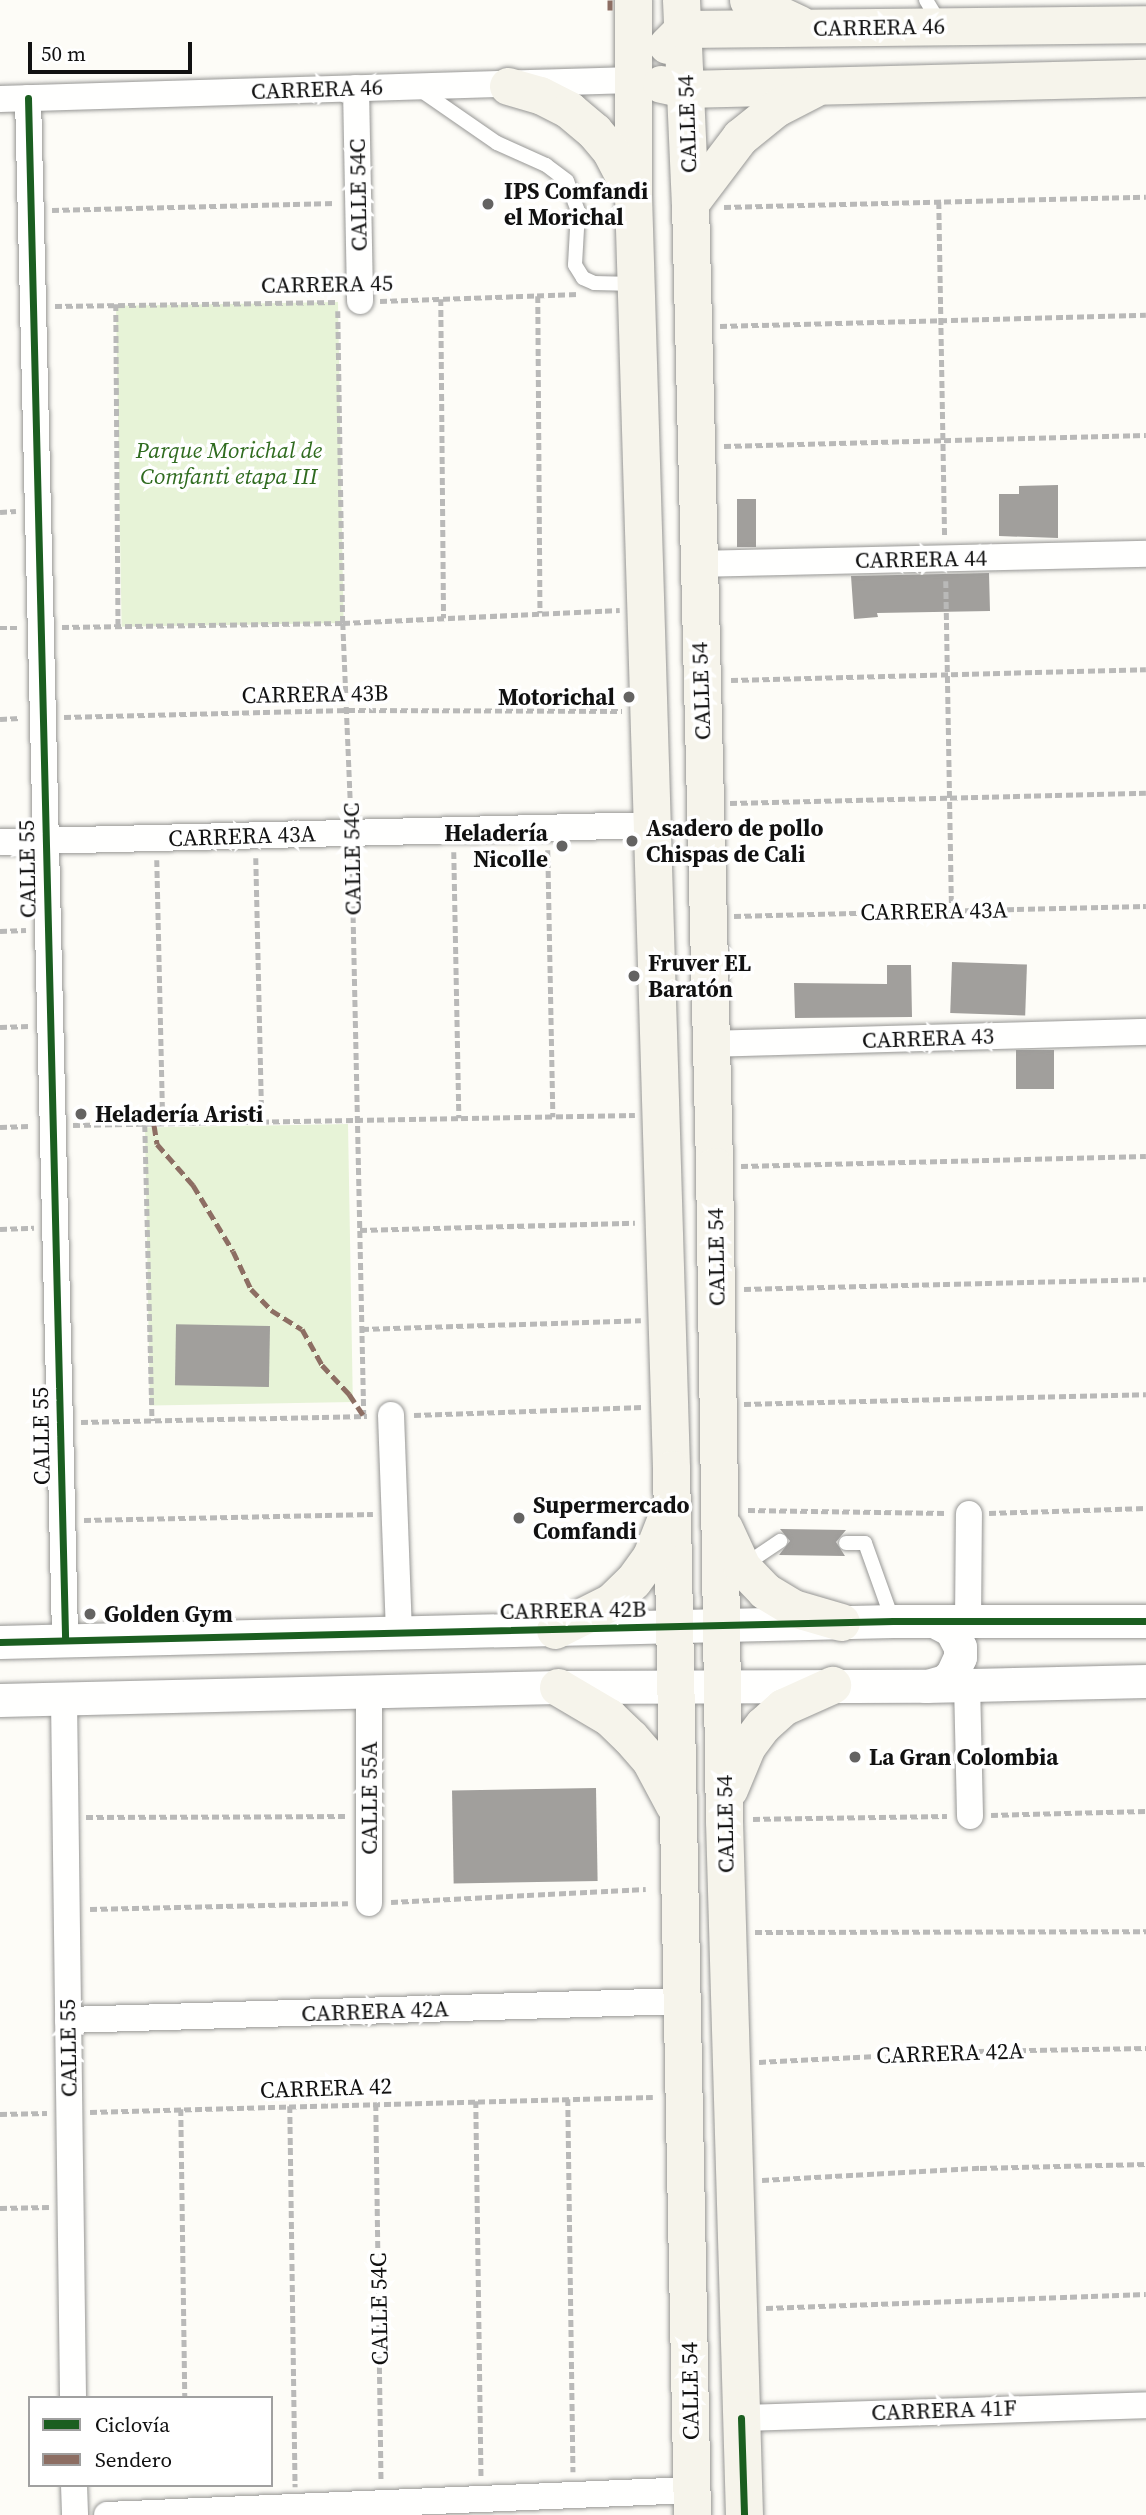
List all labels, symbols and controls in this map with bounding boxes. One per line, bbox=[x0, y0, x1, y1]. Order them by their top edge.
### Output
street label: CARRERA 46 bbox=[813, 12, 945, 42]
scale bar bbox=[32, 28, 196, 72]
text: 50 m bbox=[41, 39, 86, 68]
street label: CARRERA 46 bbox=[250, 73, 384, 105]
street label: CALLE 54 bbox=[671, 74, 703, 174]
street label: CALLE 54C bbox=[343, 138, 373, 252]
place label: IPS Comfandi el Morichal bbox=[504, 177, 648, 231]
marker: IPS Comfandi el Morichal bbox=[478, 194, 498, 214]
street label: CARRERA 45 bbox=[261, 269, 393, 299]
park label: Parque Morichal de Comfanti etapa III bbox=[136, 436, 322, 490]
street label: CARRERA 44 bbox=[855, 544, 987, 574]
street label: CALLE 54 bbox=[685, 641, 717, 741]
street label: CARRERA 43B bbox=[241, 679, 389, 709]
place label: Motorichal bbox=[498, 683, 615, 711]
marker: Motorichal bbox=[621, 689, 637, 705]
street label: CALLE 54C bbox=[337, 802, 367, 916]
place label: Asadero de pollo Chispas de Cali bbox=[646, 814, 823, 868]
place label: Heladería Nicolle bbox=[444, 819, 548, 873]
street label: CALLE 55 bbox=[12, 820, 42, 918]
street label: CARRERA 43A bbox=[168, 820, 316, 852]
marker: Asadero de pollo Chispas de Cali bbox=[624, 833, 640, 849]
marker: Heladería Nicolle bbox=[554, 838, 570, 854]
street label: CARRERA 43A bbox=[860, 896, 1008, 926]
place label: Fruver EL Baratón bbox=[648, 949, 751, 1003]
marker: Fruver EL Baratón bbox=[626, 968, 642, 984]
street label: CARRERA 43 bbox=[861, 1022, 995, 1054]
place label: Heladería Aristi bbox=[95, 1100, 263, 1128]
marker: Heladería Aristi bbox=[73, 1106, 89, 1122]
street label: CALLE 54 bbox=[701, 1208, 731, 1306]
street label: CALLE 55 bbox=[26, 1387, 56, 1485]
place label: Supermercado Comfandi bbox=[533, 1491, 690, 1545]
marker: Supermercado Comfandi bbox=[511, 1510, 527, 1526]
street label: CARRERA 42B bbox=[499, 1595, 647, 1625]
place label: Golden Gym bbox=[104, 1600, 233, 1628]
marker: Golden Gym bbox=[82, 1606, 98, 1622]
street label: CALLE 55A bbox=[355, 1741, 383, 1855]
place label: La Gran Colombia bbox=[869, 1743, 1058, 1771]
marker: La Gran Colombia bbox=[847, 1749, 863, 1765]
street label: CALLE 54 bbox=[710, 1775, 740, 1873]
street label: CARRERA 42A bbox=[301, 1995, 449, 2027]
street label: CALLE 55 bbox=[53, 1999, 83, 2097]
street label: CARRERA 42A bbox=[876, 2037, 1024, 2069]
street label: CARRERA 42 bbox=[259, 2072, 393, 2104]
street label: CALLE 54C bbox=[364, 2252, 394, 2366]
street label: CALLE 54 bbox=[675, 2342, 705, 2440]
street label: CARRERA 41F bbox=[871, 2394, 1017, 2426]
legend bbox=[28, 2396, 273, 2487]
text: Ciclovía bbox=[95, 2410, 170, 2439]
text: Sendero bbox=[95, 2445, 172, 2474]

